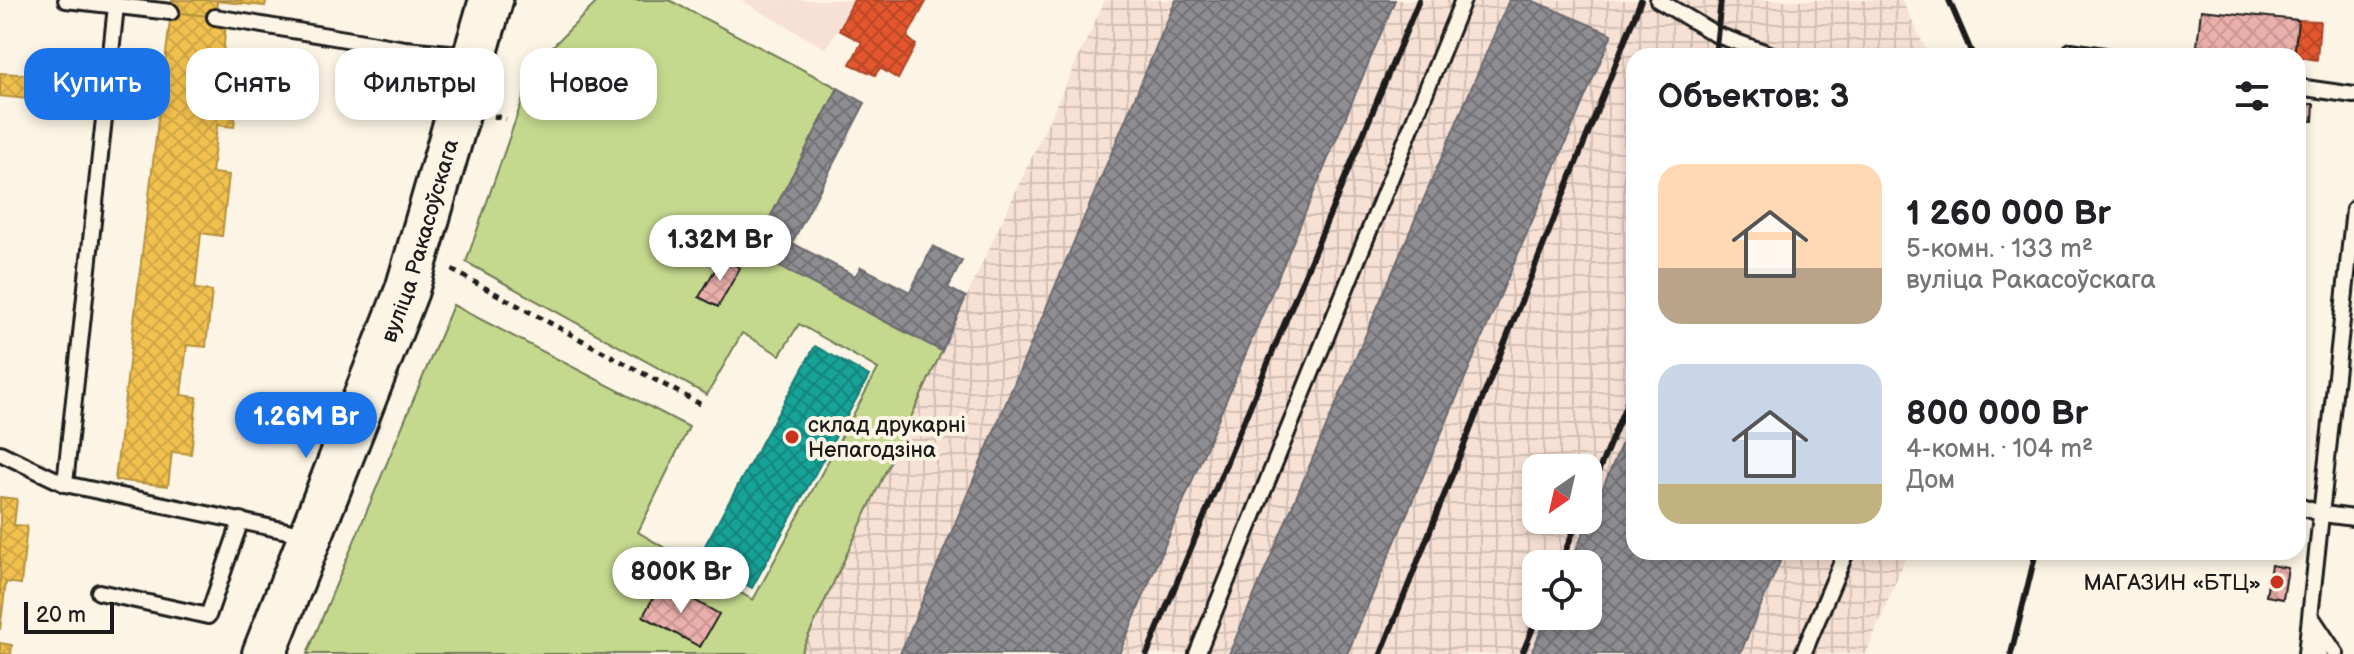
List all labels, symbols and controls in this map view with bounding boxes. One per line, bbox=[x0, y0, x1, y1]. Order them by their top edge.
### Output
chip: Купить bbox=[24, 48, 170, 120]
chip: Снять bbox=[186, 48, 319, 120]
chip: Фильтры bbox=[335, 48, 504, 120]
chip: Новое bbox=[520, 48, 657, 120]
icon: filters bbox=[2230, 74, 2274, 118]
text: Объектов: 3 bbox=[1658, 76, 1849, 117]
street label: вуліца Ракасоўскага bbox=[376, 136, 465, 347]
text: 1 260 000 Br bbox=[1906, 193, 2111, 234]
icon: home bbox=[1722, 196, 1818, 292]
pin: 1.32M Br bbox=[637, 215, 803, 283]
text: 1.32M Br bbox=[667, 225, 773, 256]
text: 5-комн. · 133 m² bbox=[1906, 234, 2093, 265]
text: вуліца Ракасоўскага bbox=[1906, 265, 2156, 296]
pin: 1.26M Br bbox=[223, 392, 389, 460]
text: 800 000 Br bbox=[1906, 393, 2088, 434]
icon: home bbox=[1722, 396, 1818, 492]
text: 1.26M Br bbox=[253, 402, 359, 433]
place label: склад друкарні Непагодзіна bbox=[808, 412, 966, 464]
marker: склад друкарні Непагодзіна bbox=[783, 428, 801, 446]
text: 4-комн. · 104 m² bbox=[1906, 434, 2093, 465]
north arrow bbox=[1522, 454, 1602, 534]
map controls bbox=[1522, 454, 1602, 630]
text: Дом bbox=[1906, 465, 1955, 496]
pin: 800K Br bbox=[607, 547, 755, 615]
button: locate bbox=[1522, 550, 1602, 630]
text: 800K Br bbox=[630, 557, 732, 588]
place label: МАГАЗИН «БТЦ» bbox=[2084, 570, 2261, 597]
marker: МАГАЗИН «БТЦ» bbox=[2268, 573, 2286, 591]
scale bar bbox=[24, 598, 114, 634]
text: 20 m bbox=[36, 602, 86, 629]

